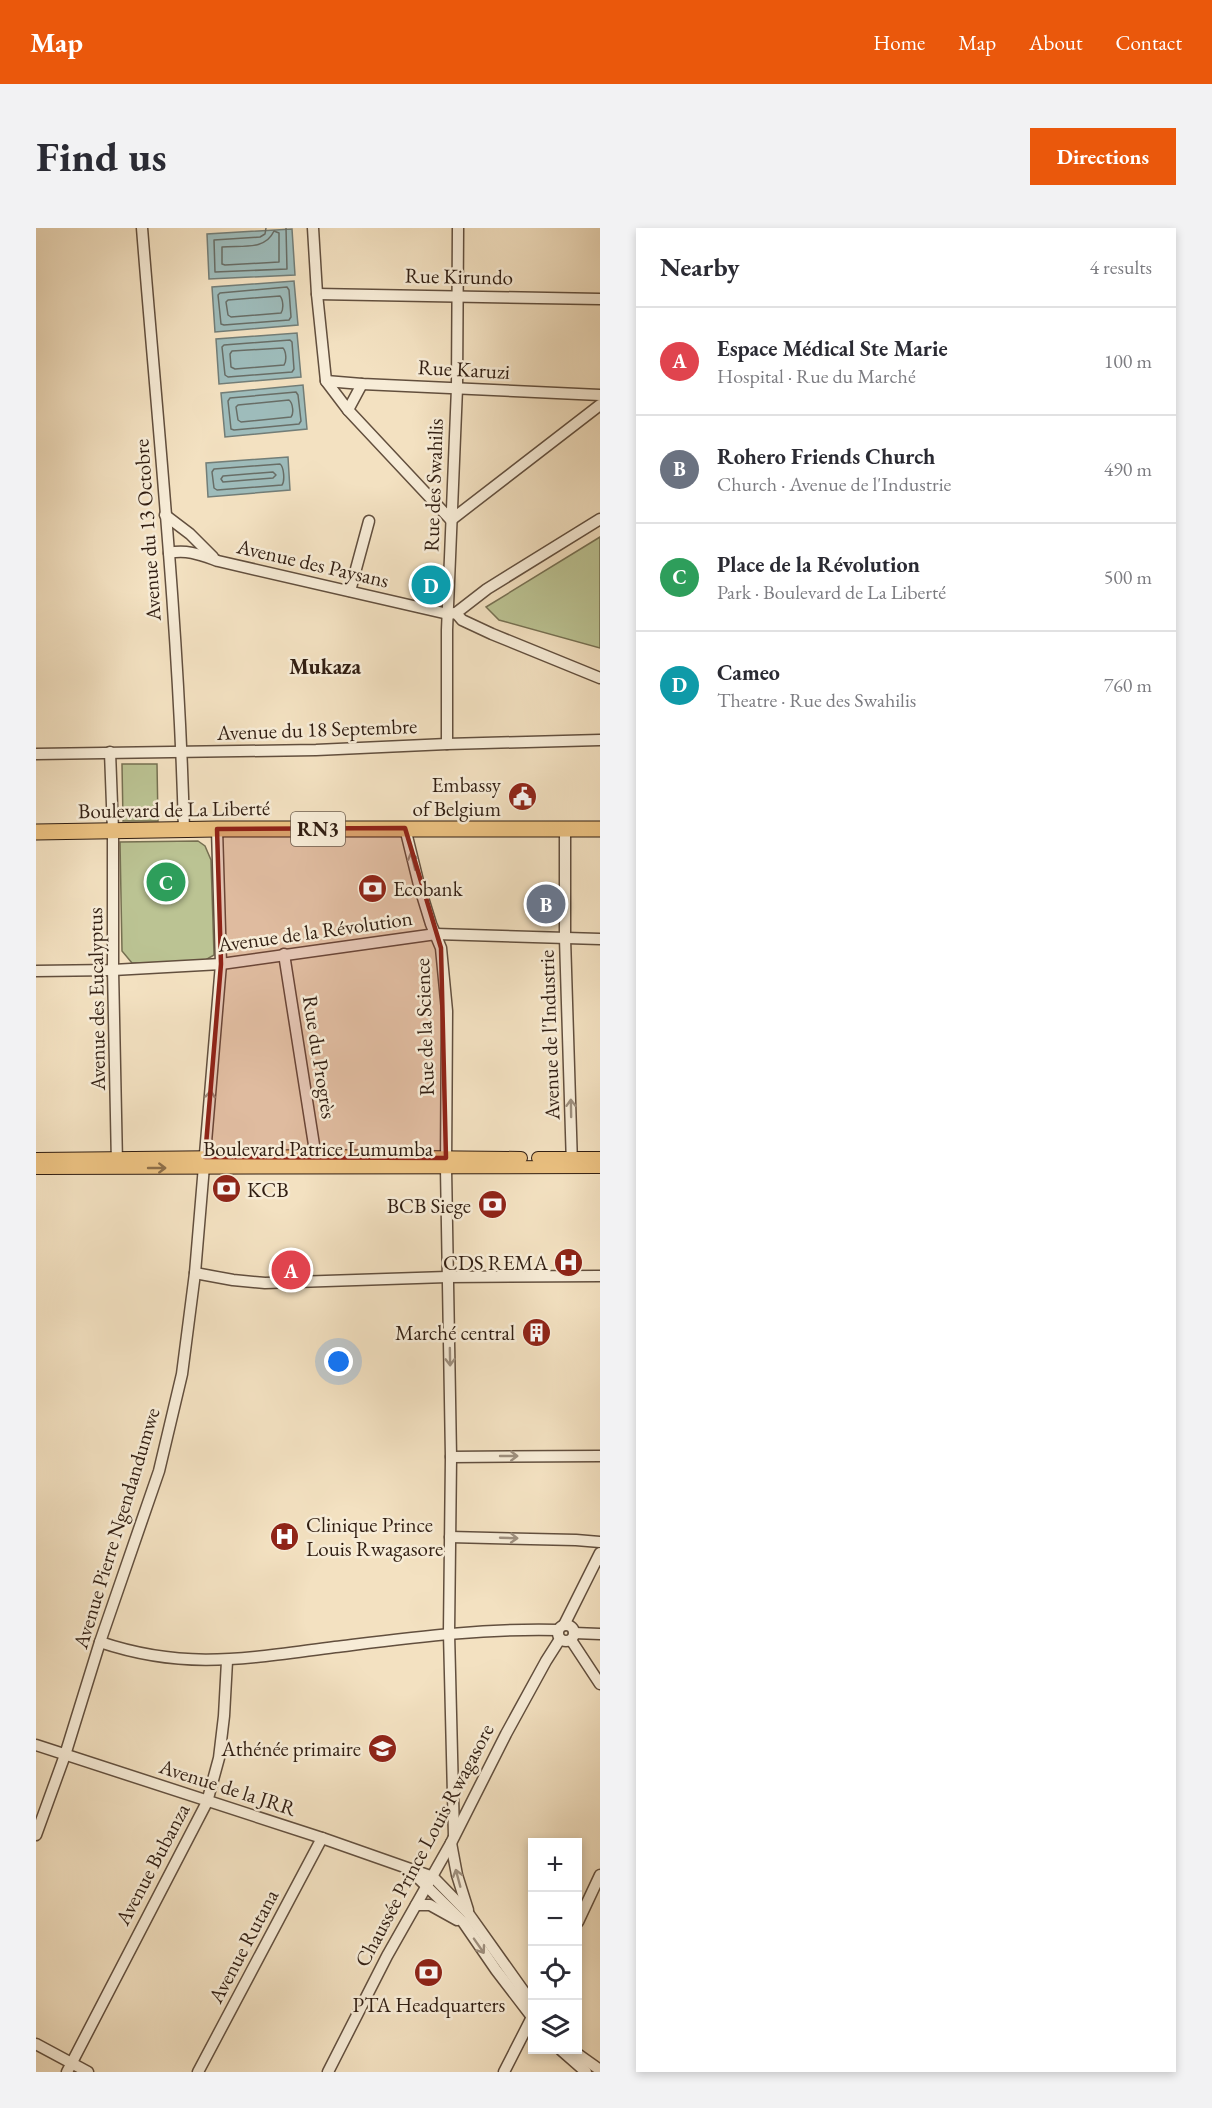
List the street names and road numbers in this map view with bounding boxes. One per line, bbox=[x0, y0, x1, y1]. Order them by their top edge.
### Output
street label: Rue Kirundo bbox=[405, 262, 513, 290]
street label: Rue Karuzi bbox=[417, 353, 511, 385]
street label: Rue des Swahilis bbox=[417, 418, 449, 552]
street label: Avenue du 13 Octobre bbox=[127, 438, 167, 623]
street label: Avenue des Paysans bbox=[233, 532, 392, 594]
street label: Avenue du 18 Septembre bbox=[215, 712, 418, 746]
street label: Boulevard de La Liberté bbox=[78, 794, 270, 824]
road number: RN3 bbox=[291, 812, 345, 846]
street label: Avenue de la Révolution bbox=[215, 904, 414, 958]
street label: Avenue des Eucalyptus bbox=[81, 907, 111, 1092]
street label: Avenue de l'Industrie bbox=[533, 949, 565, 1122]
street label: Rue de la Science bbox=[408, 958, 440, 1096]
street label: Rue du Progrès bbox=[297, 993, 343, 1121]
street label: Boulevard Patrice Lumumba bbox=[203, 1135, 434, 1162]
street label: Avenue Pierre Ngendandumwe bbox=[66, 1404, 166, 1653]
street label: Chaussée Prince Louis Rwagasore bbox=[348, 1719, 500, 1971]
street label: Avenue de la JRR bbox=[155, 1752, 301, 1822]
street label: Avenue Bubanza bbox=[108, 1798, 196, 1930]
street label: Avenue Rutana bbox=[201, 1884, 285, 2008]

